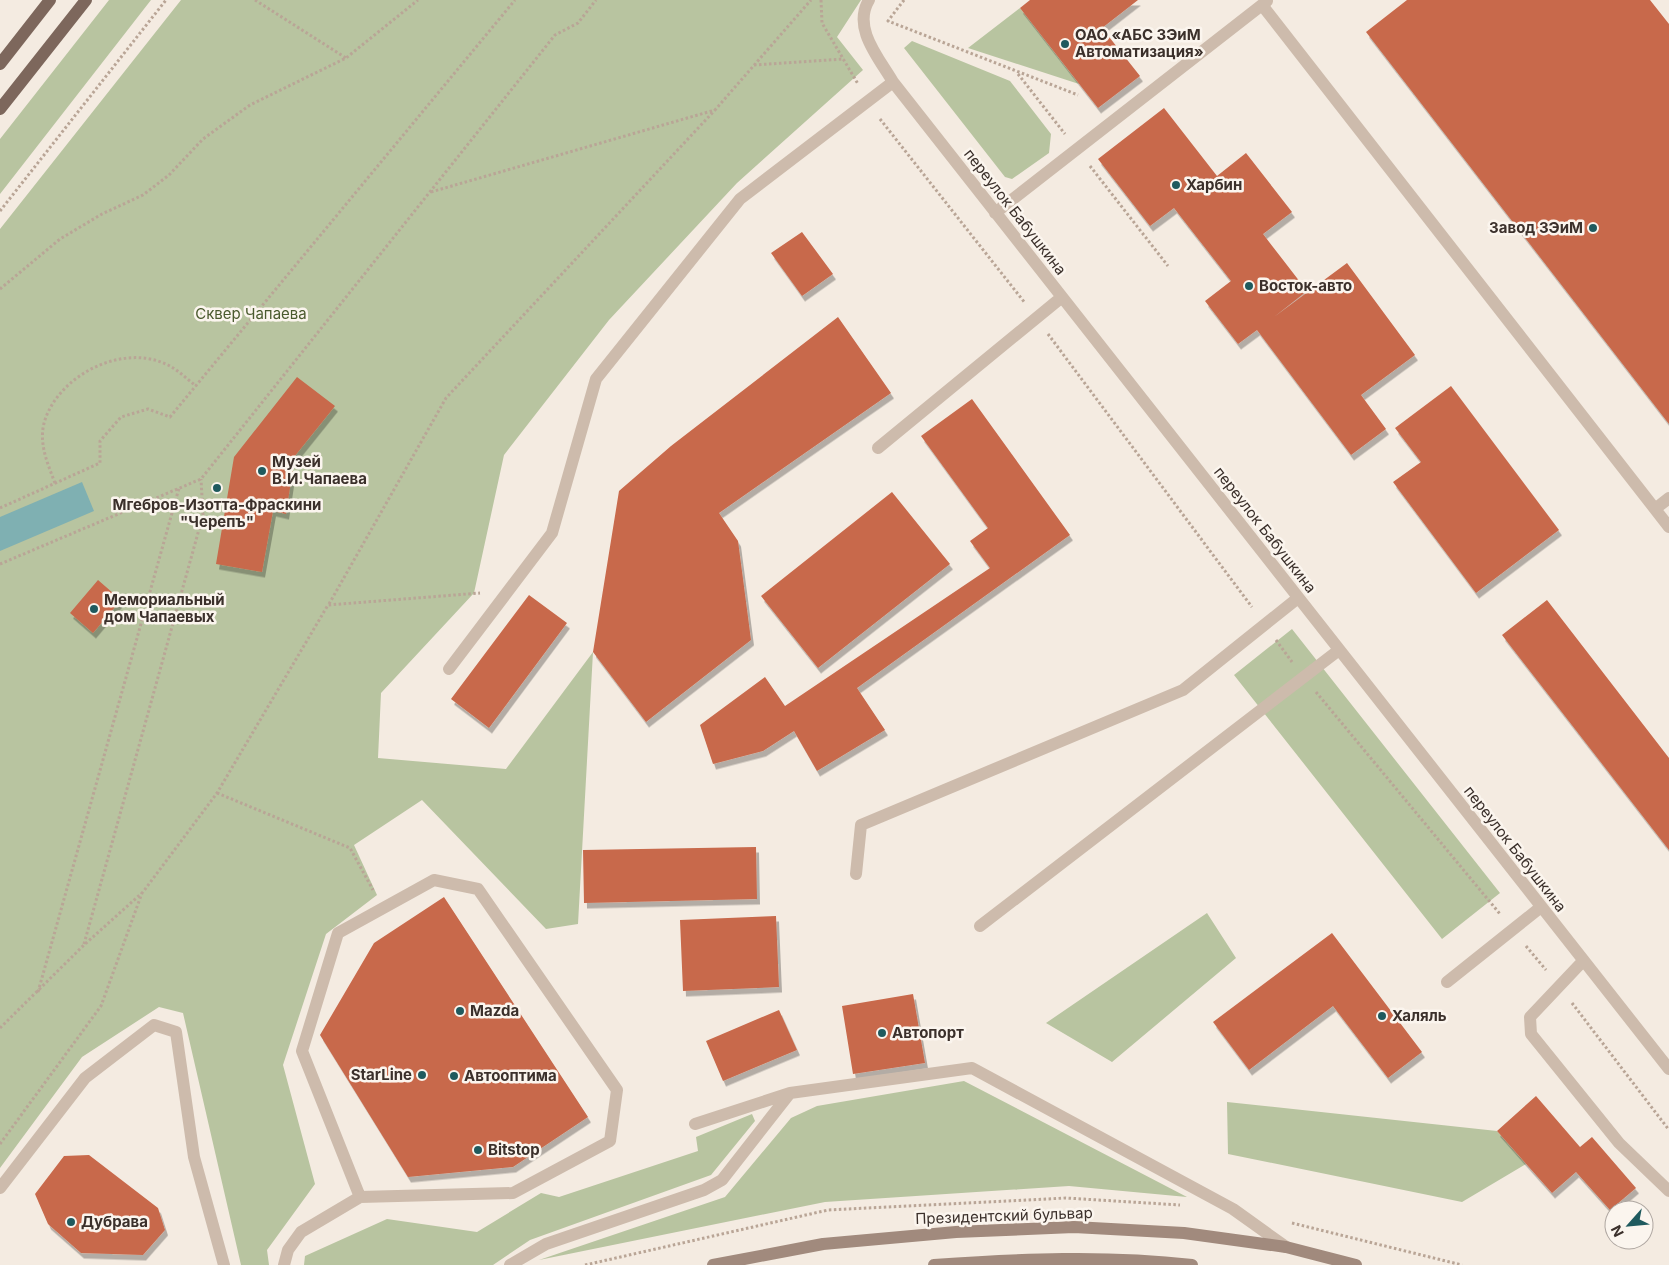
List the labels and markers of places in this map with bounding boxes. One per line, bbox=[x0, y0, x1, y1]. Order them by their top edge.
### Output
place label: ОАО «АБС ЗЭиМ Автоматизация» bbox=[1075, 25, 1204, 61]
marker: ОАО «АБС ЗЭиМ Автоматизация» bbox=[1059, 38, 1071, 50]
place label: Харбин bbox=[1186, 175, 1242, 194]
marker: Харбин bbox=[1170, 179, 1182, 191]
place label: Завод ЗЭиМ bbox=[1489, 218, 1583, 237]
marker: Завод ЗЭиМ bbox=[1587, 222, 1599, 234]
place label: Восток-авто bbox=[1259, 276, 1352, 295]
marker: Восток-авто bbox=[1243, 280, 1255, 292]
place label: Музей В.И.Чапаева bbox=[272, 452, 367, 488]
marker: Музей В.И.Чапаева bbox=[256, 465, 268, 477]
marker: Мгебров-Изотта-Фраскини "Черепъ" bbox=[211, 482, 223, 494]
place label: Мгебров-Изотта-Фраскини "Черепъ" bbox=[113, 495, 321, 531]
place label: Мемориальный дом Чапаевых bbox=[104, 590, 224, 626]
marker: Мемориальный дом Чапаевых bbox=[88, 603, 100, 615]
place label: Mazda bbox=[470, 1001, 519, 1020]
marker: Mazda bbox=[454, 1005, 466, 1017]
place label: Халяль bbox=[1392, 1006, 1447, 1025]
marker: Халяль bbox=[1376, 1010, 1388, 1022]
place label: Автопорт bbox=[892, 1023, 964, 1042]
marker: Автопорт bbox=[876, 1027, 888, 1039]
place label: StarLine bbox=[351, 1065, 412, 1084]
place label: Автооптима bbox=[464, 1066, 557, 1085]
marker: StarLine bbox=[416, 1069, 428, 1081]
marker: Автооптима bbox=[448, 1070, 460, 1082]
place label: Bitstop bbox=[488, 1140, 540, 1159]
marker: Bitstop bbox=[472, 1144, 484, 1156]
place label: Дубрава bbox=[81, 1212, 148, 1231]
marker: Дубрава bbox=[65, 1216, 77, 1228]

